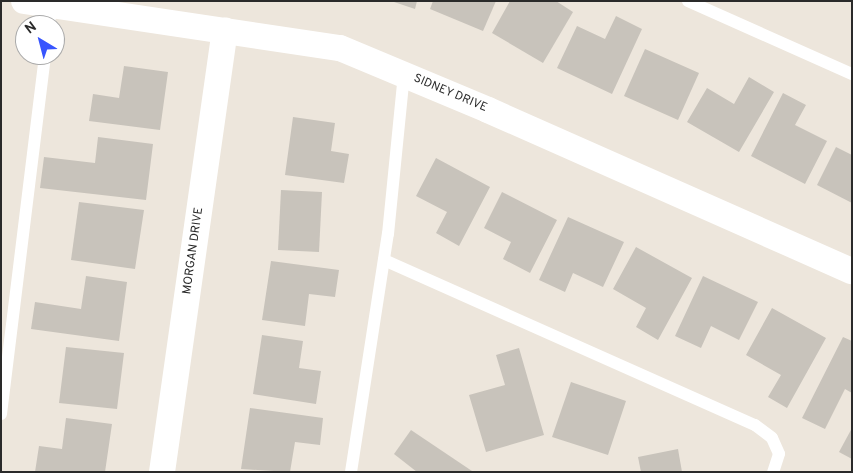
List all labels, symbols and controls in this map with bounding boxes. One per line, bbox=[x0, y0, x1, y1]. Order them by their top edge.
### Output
north arrow bbox=[15, 15, 65, 65]
text: N bbox=[22, 19, 40, 38]
street label: SIDNEY DRIVE bbox=[411, 72, 489, 116]
street label: MORGAN DRIVE bbox=[181, 207, 207, 295]

